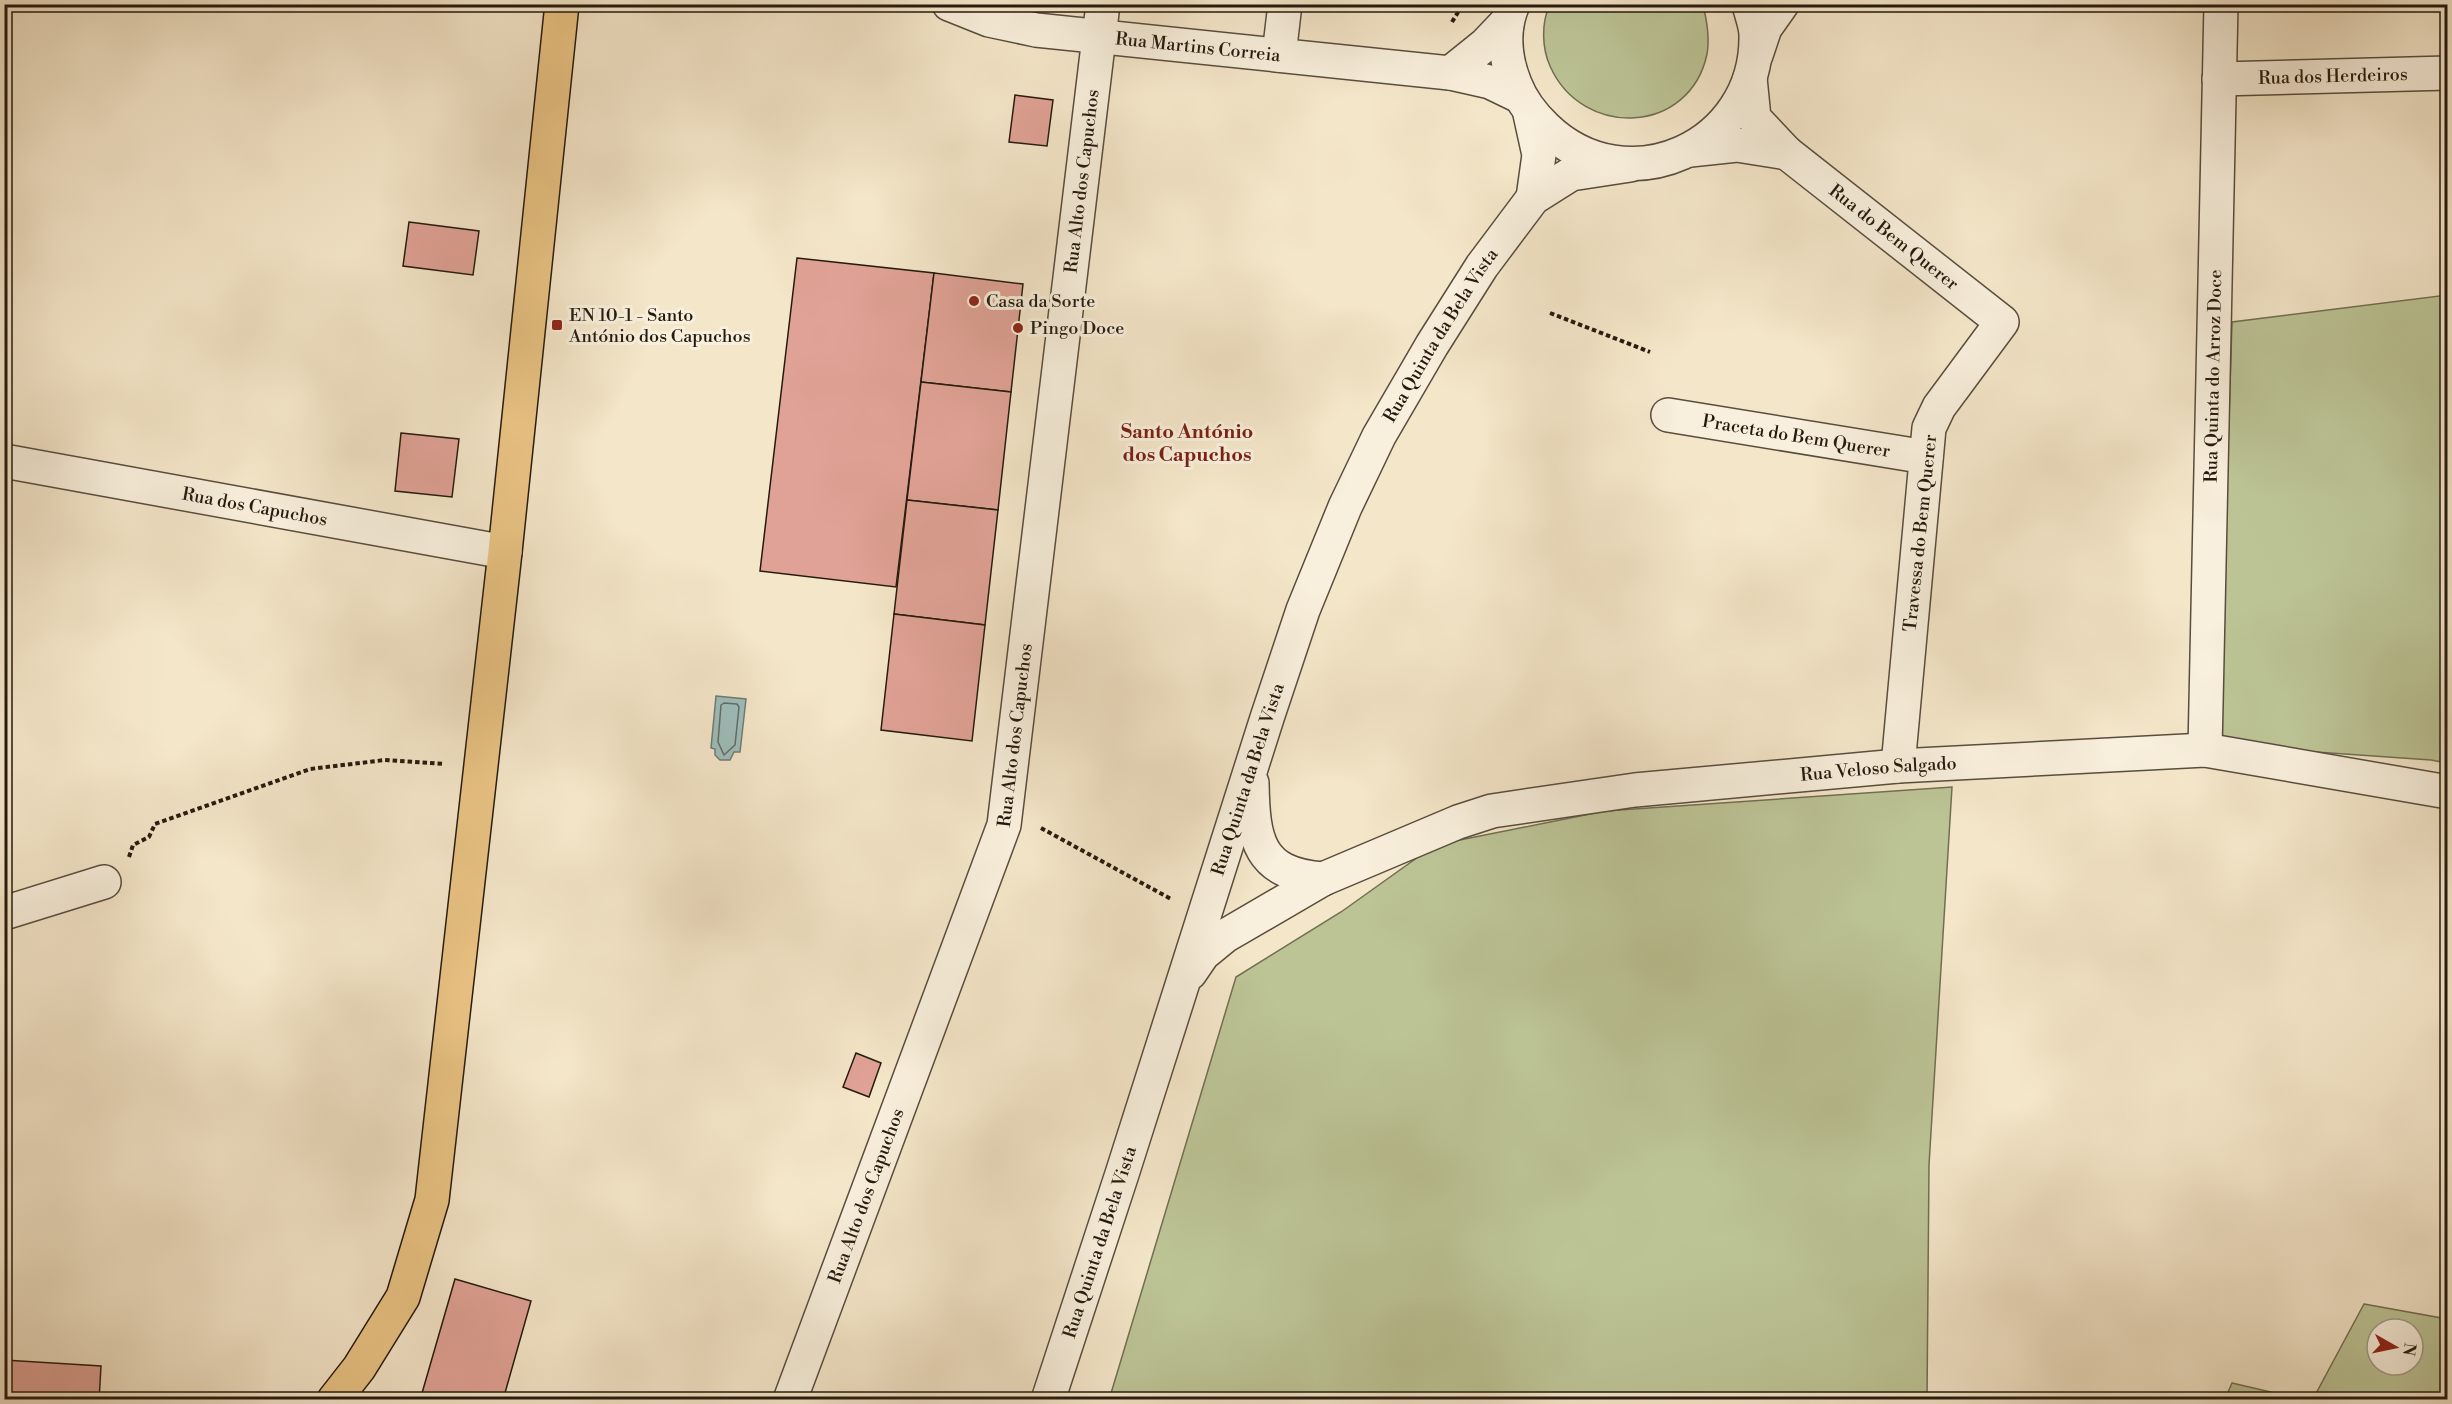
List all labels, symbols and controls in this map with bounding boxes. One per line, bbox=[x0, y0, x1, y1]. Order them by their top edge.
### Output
street label: Rua Martins Correia bbox=[1114, 27, 1283, 67]
street label: Rua dos Herdeiros bbox=[2258, 63, 2408, 90]
street label: Rua Alto dos Capuchos bbox=[1060, 88, 1105, 274]
street label: Rua do Bem Querer bbox=[1824, 179, 1963, 296]
street label: Rua Quinta da Bela Vista bbox=[1378, 243, 1504, 427]
street label: Rua Quinta do Arroz Doce bbox=[2200, 269, 2227, 483]
place label: Casa da Sorte bbox=[986, 290, 1095, 313]
marker: Casa da Sorte bbox=[967, 294, 981, 308]
place label: EN 10-1 - Santo António dos Capuchos bbox=[568, 304, 751, 348]
place label: Pingo Doce bbox=[1030, 317, 1124, 340]
marker: EN 10-1 - Santo António dos Capuchos bbox=[550, 318, 564, 332]
marker: Pingo Doce bbox=[1011, 321, 1025, 335]
street label: Praceta do Bem Querer bbox=[1701, 410, 1892, 463]
district label: Santo António dos Capuchos bbox=[1121, 420, 1253, 468]
street label: Travessa do Bem Querer bbox=[1899, 433, 1942, 633]
street label: Rua dos Capuchos bbox=[180, 483, 329, 532]
street label: Rua Alto dos Capuchos bbox=[993, 642, 1038, 828]
street label: Rua Quinta da Bela Vista bbox=[1207, 679, 1290, 879]
street label: Rua Veloso Salgado bbox=[1799, 752, 1957, 787]
street label: Rua Alto dos Capuchos bbox=[823, 1105, 910, 1287]
street label: Rua Quinta da Bela Vista bbox=[1058, 1143, 1142, 1341]
north arrow bbox=[2365, 1317, 2425, 1377]
text: N bbox=[2398, 1341, 2420, 1357]

